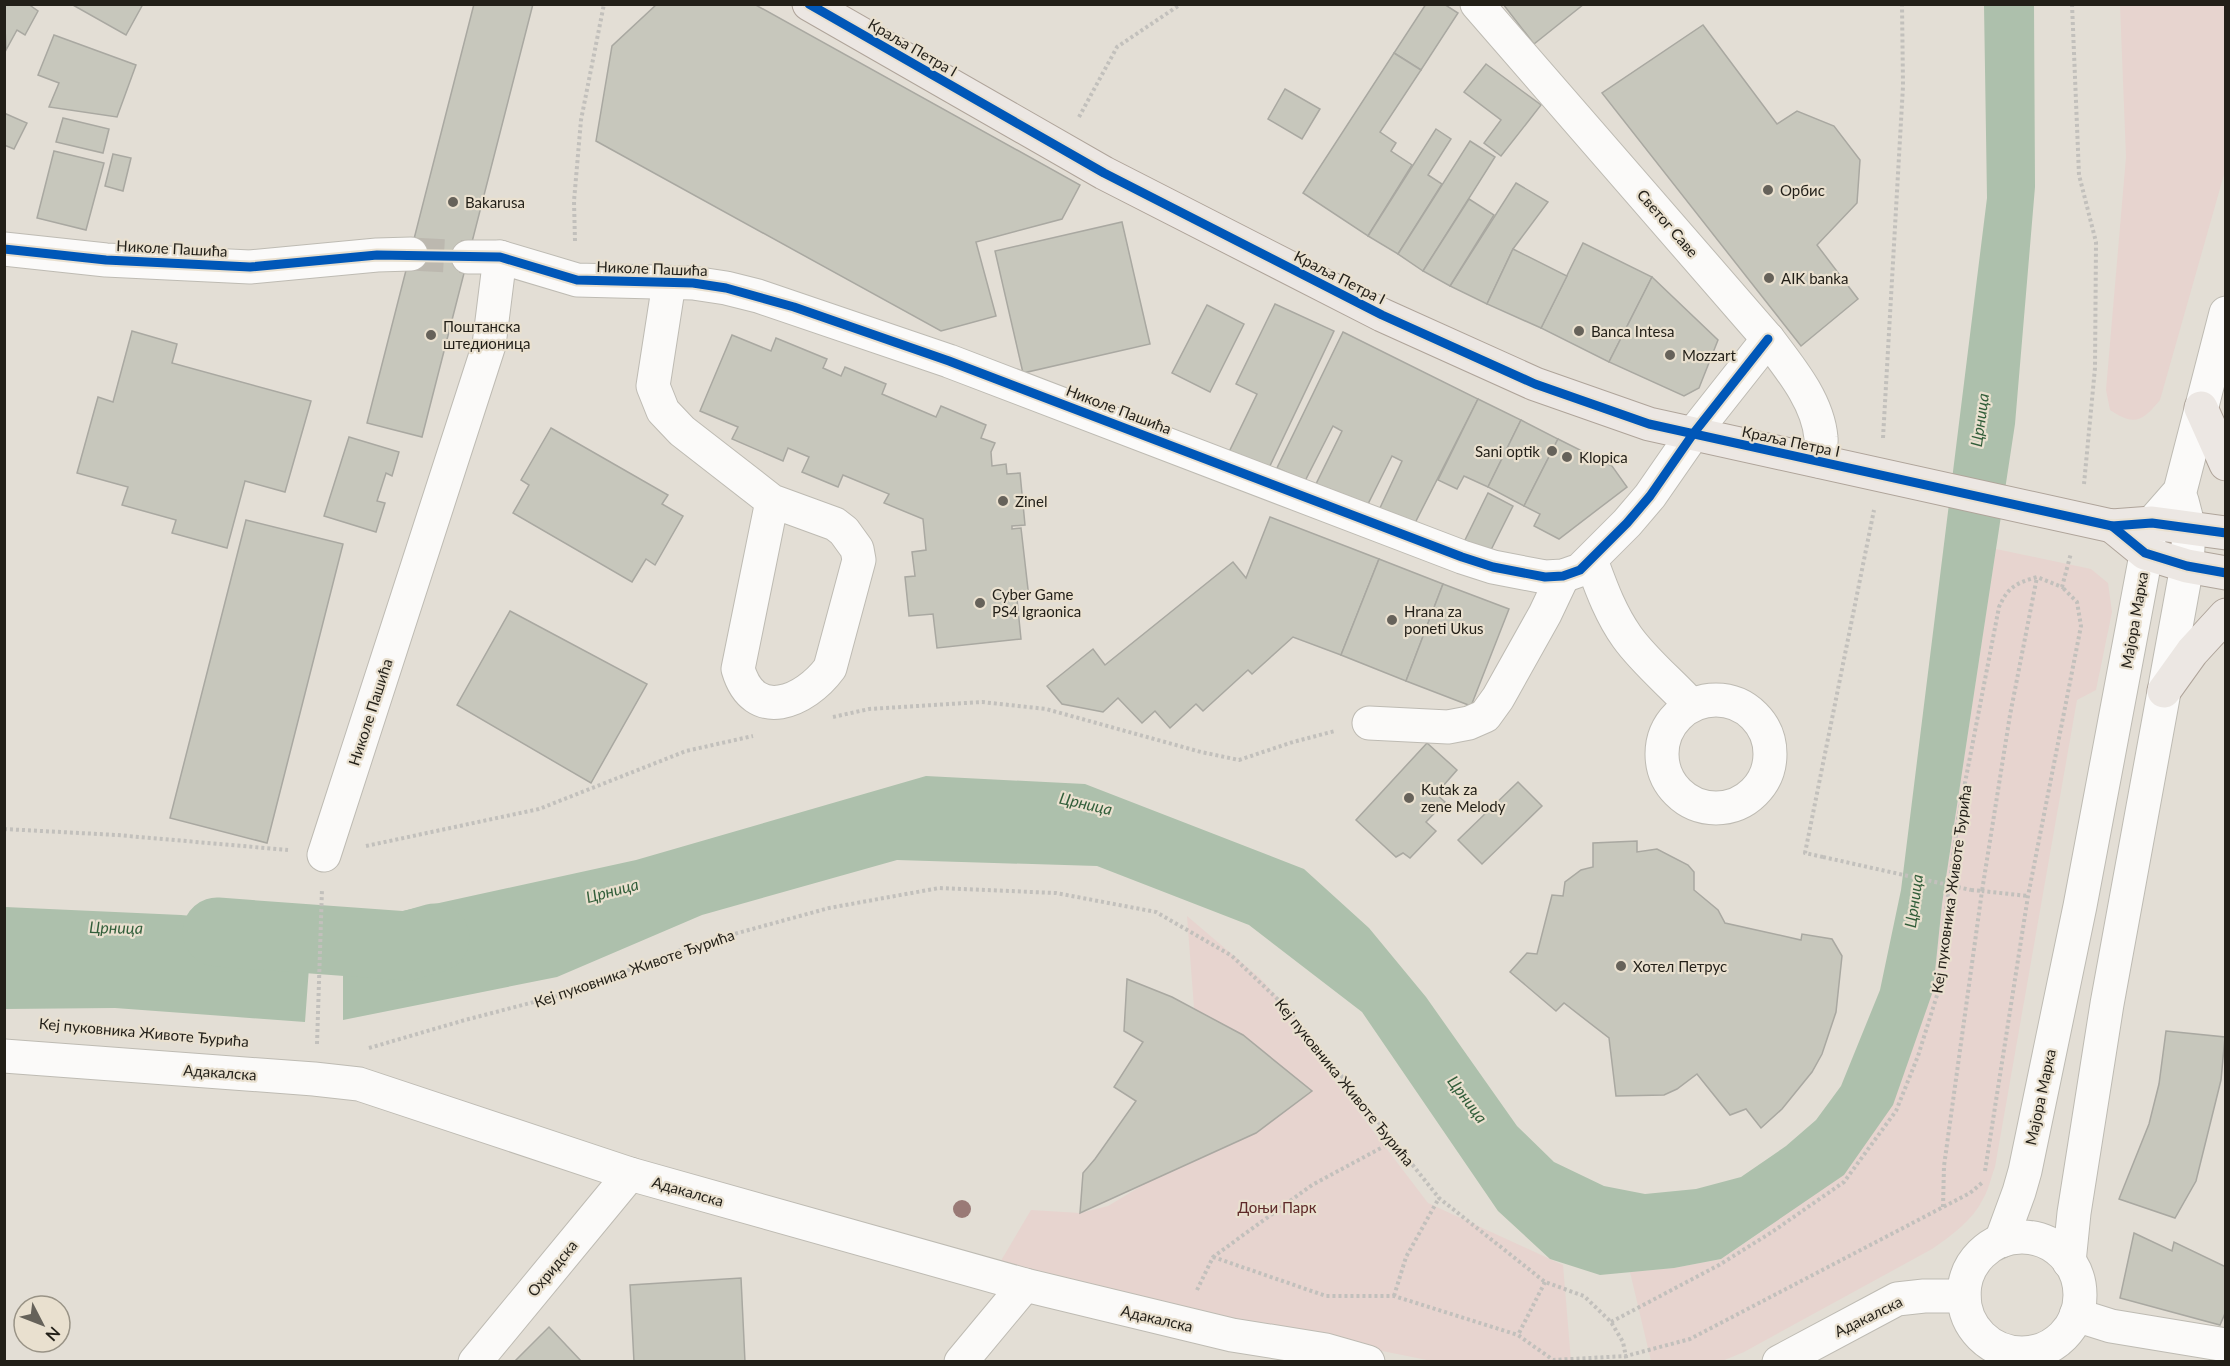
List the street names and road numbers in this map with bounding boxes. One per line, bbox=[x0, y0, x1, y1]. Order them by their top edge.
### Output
street label: Краља Петра I bbox=[865, 14, 961, 80]
street label: Светог Саве bbox=[1634, 185, 1702, 261]
street label: Николе Пашића bbox=[116, 236, 228, 260]
street label: Краља Петра I bbox=[1291, 246, 1389, 308]
street label: Николе Пашића bbox=[596, 257, 708, 279]
street label: Николе Пашића bbox=[1064, 381, 1174, 437]
street label: Краља Петра I bbox=[1740, 422, 1842, 460]
street label: Мајора Марка bbox=[2117, 570, 2151, 670]
street label: Николе Пашића bbox=[344, 656, 396, 768]
street label: Кеј пуковника Животе Ђурића bbox=[1927, 783, 1975, 995]
street label: Кеј пуковника Животе Ђурића bbox=[532, 925, 736, 1011]
street label: Кеј пуковника Животе Ђурића bbox=[1272, 995, 1418, 1169]
street label: Кеј пуковника Животе Ђурића bbox=[38, 1014, 250, 1050]
street label: Мајора Марка bbox=[2021, 1047, 2059, 1147]
street label: Адакалска bbox=[183, 1060, 257, 1084]
street label: Адакалска bbox=[650, 1172, 726, 1210]
street label: Охридска bbox=[523, 1236, 581, 1300]
street label: Адакалска bbox=[1831, 1292, 1905, 1340]
street label: Адакалска bbox=[1119, 1301, 1195, 1335]

